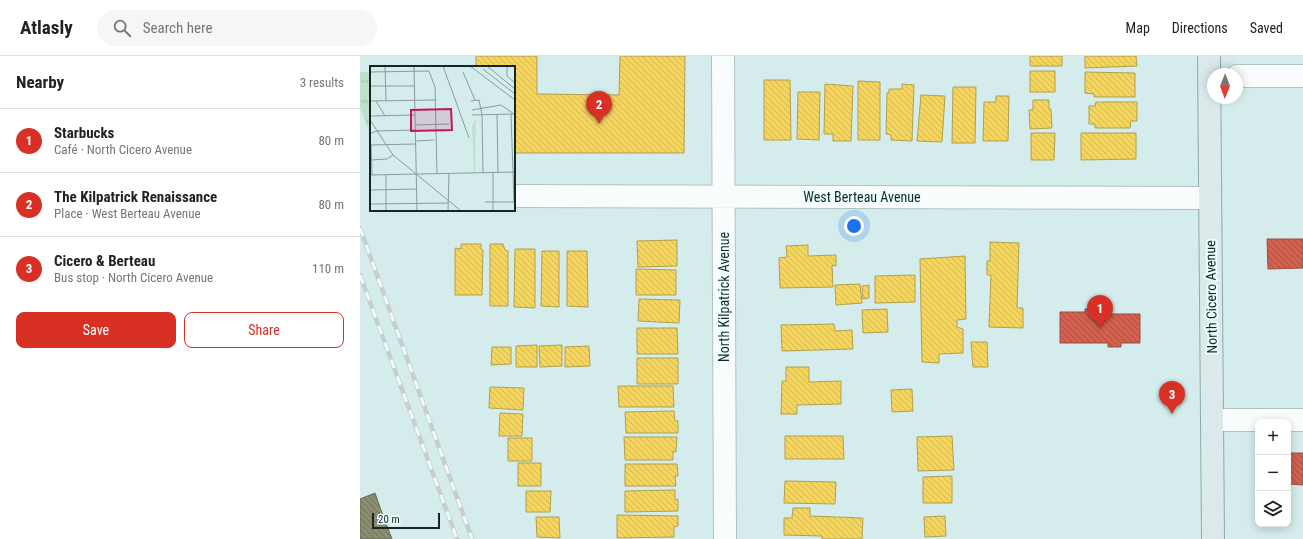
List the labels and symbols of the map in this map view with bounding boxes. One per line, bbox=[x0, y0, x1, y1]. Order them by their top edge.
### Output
inset map bbox=[370, 66, 515, 211]
north arrow bbox=[1207, 68, 1243, 104]
pin: 2 bbox=[586, 91, 612, 124]
street label: West Berteau Avenue bbox=[803, 189, 921, 205]
your location bbox=[844, 216, 864, 236]
street label: North Kilpatrick Avenue bbox=[716, 232, 732, 362]
street label: North Cicero Avenue bbox=[1202, 240, 1220, 354]
pin: 1 bbox=[1087, 295, 1113, 328]
pin: 3 bbox=[1159, 381, 1185, 414]
scale bar bbox=[372, 511, 440, 530]

